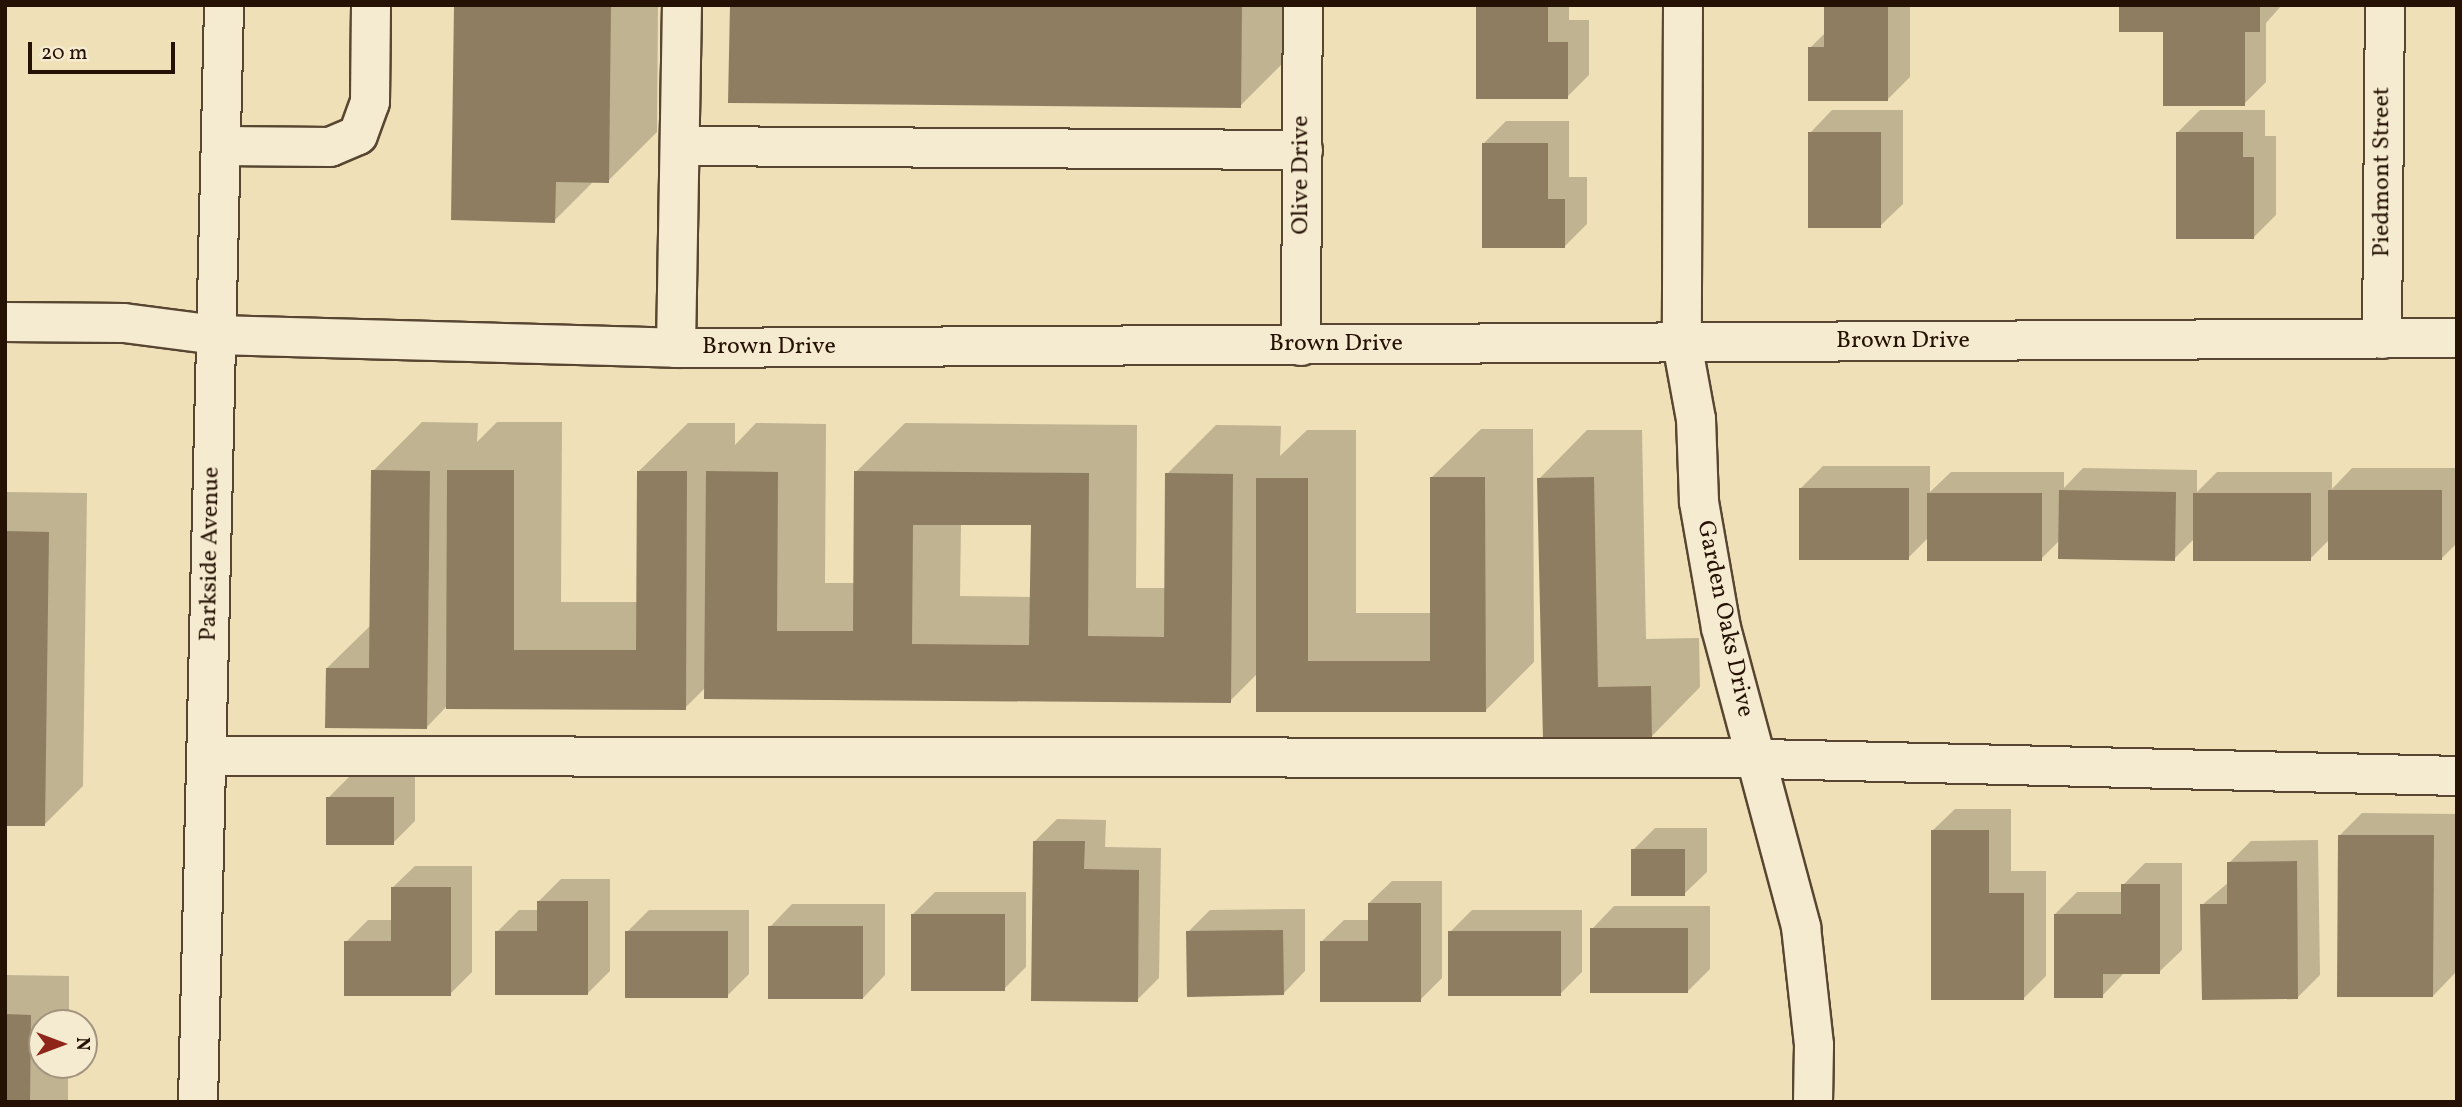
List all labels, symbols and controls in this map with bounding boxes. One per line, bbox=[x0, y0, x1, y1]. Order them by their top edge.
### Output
scale bar bbox=[32, 28, 178, 72]
text: 20 m bbox=[41, 39, 87, 68]
street label: Piedmont Street bbox=[2369, 87, 2397, 257]
street label: Olive Drive bbox=[1288, 115, 1316, 235]
street label: Brown Drive bbox=[1836, 328, 1970, 356]
street label: Brown Drive bbox=[1269, 331, 1403, 359]
street label: Brown Drive bbox=[702, 334, 836, 362]
street label: Parkside Avenue bbox=[195, 466, 227, 642]
street label: Garden Oaks Drive bbox=[1689, 518, 1759, 720]
north arrow bbox=[28, 1009, 98, 1079]
text: N bbox=[69, 1037, 95, 1051]

